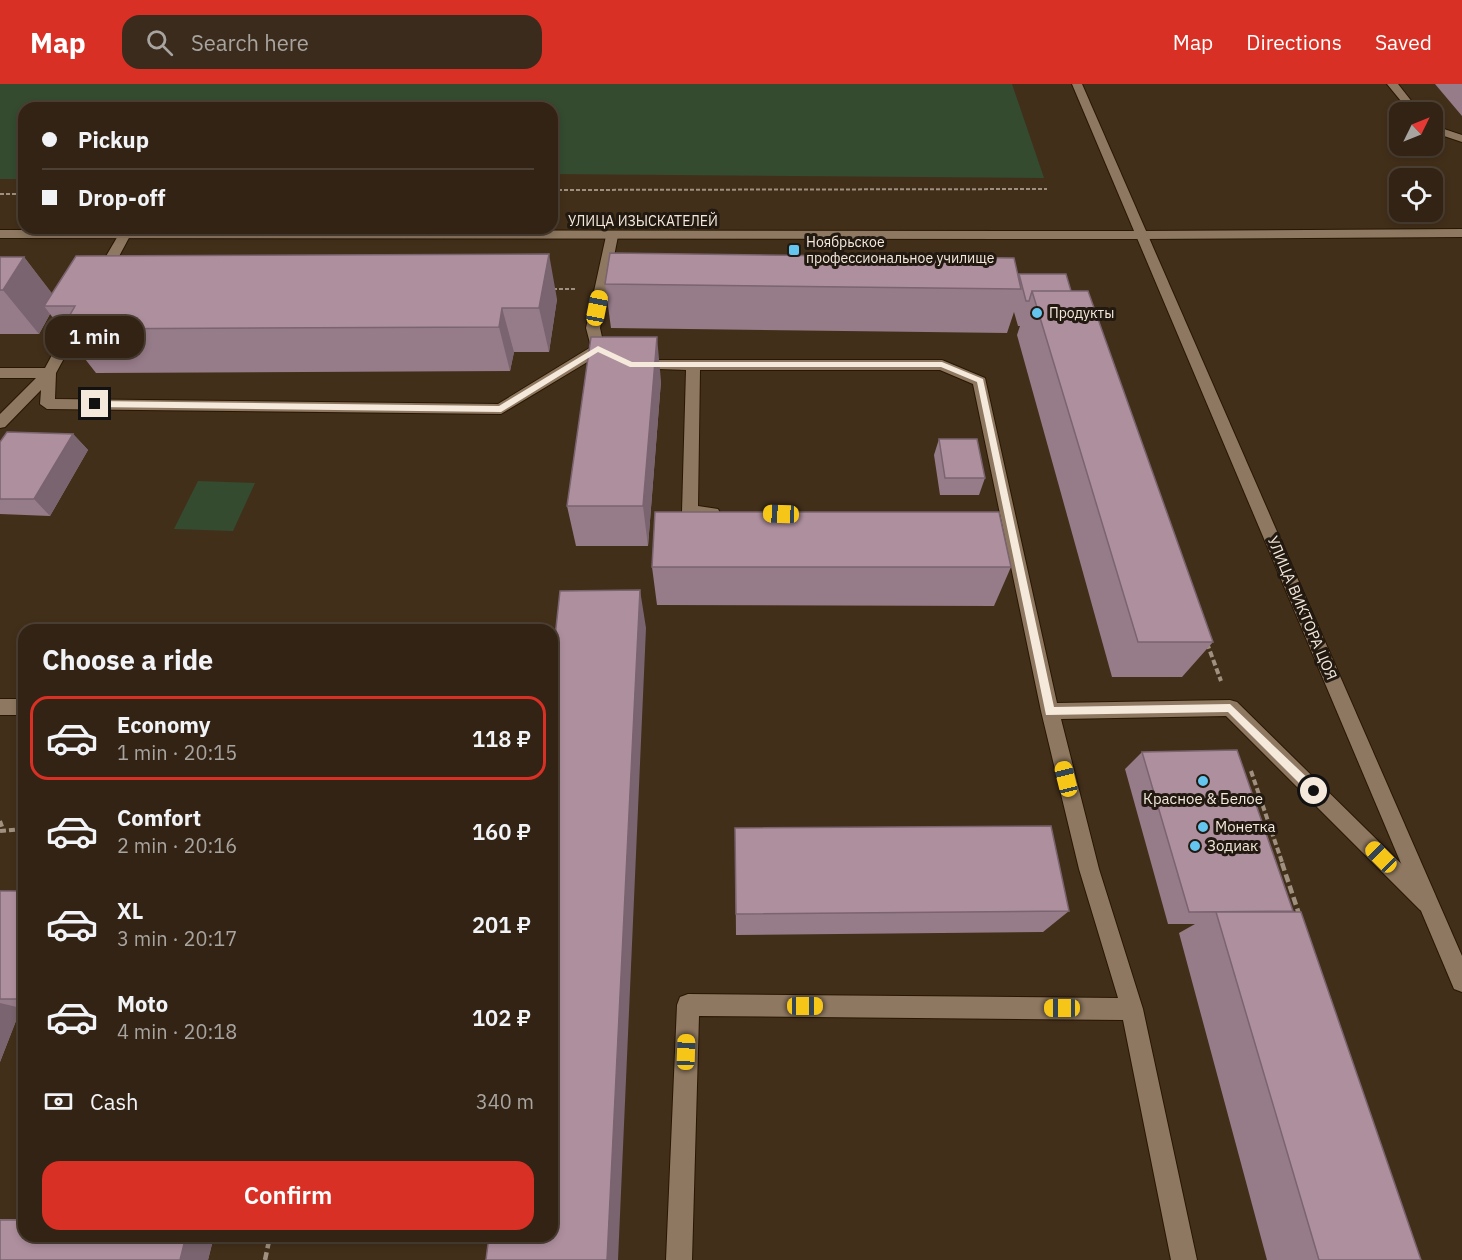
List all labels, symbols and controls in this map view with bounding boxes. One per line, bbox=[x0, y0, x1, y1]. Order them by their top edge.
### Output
search box bbox=[122, 15, 542, 69]
text: Map bbox=[30, 24, 86, 61]
icon: search bbox=[143, 26, 176, 59]
text: Search here bbox=[191, 28, 309, 57]
text: Map bbox=[1173, 28, 1213, 56]
text: Directions bbox=[1246, 28, 1342, 56]
text: Saved bbox=[1375, 28, 1432, 56]
north arrow bbox=[1389, 102, 1443, 156]
map controls bbox=[1389, 102, 1443, 222]
text: Pickup bbox=[78, 125, 149, 154]
button: locate bbox=[1389, 168, 1443, 222]
text: Drop-off bbox=[78, 183, 165, 212]
street label: УЛИЦА ИЗЫСКАТЕЛЕЙ bbox=[568, 211, 718, 230]
place label: Ноябрьское профессиональное училище bbox=[806, 233, 995, 267]
marker: Ноябрьское профессиональное училище bbox=[787, 243, 801, 257]
car bbox=[585, 289, 609, 327]
place label: Продукты bbox=[1049, 304, 1114, 322]
marker: Продукты bbox=[1030, 306, 1044, 320]
callout: 1 min bbox=[46, 317, 144, 359]
text: 1 min bbox=[69, 323, 120, 350]
route end bbox=[81, 390, 108, 417]
car bbox=[763, 504, 799, 524]
street label: УЛИЦА ВИКТОРА ЦОЯ bbox=[1263, 533, 1341, 683]
text: Choose a ride bbox=[42, 642, 213, 677]
text: Economy bbox=[117, 710, 211, 739]
icon: car bbox=[45, 711, 99, 765]
text: 118 ₽ bbox=[472, 724, 531, 753]
text: 1 min · 20:15 bbox=[117, 739, 237, 766]
car bbox=[1053, 759, 1079, 799]
marker: Красное & Белое bbox=[1196, 774, 1210, 788]
route start bbox=[1300, 777, 1327, 804]
place label: Красное & Белое bbox=[1143, 789, 1263, 808]
text: Comfort bbox=[117, 803, 201, 832]
icon: car bbox=[45, 804, 99, 858]
text: 160 ₽ bbox=[472, 817, 531, 846]
place label: Монетка bbox=[1215, 817, 1276, 836]
marker: Монетка bbox=[1196, 820, 1210, 834]
text: 2 min · 20:16 bbox=[117, 832, 237, 859]
place label: Зодиак bbox=[1207, 836, 1258, 855]
car bbox=[1362, 838, 1400, 876]
marker: Зодиак bbox=[1188, 839, 1202, 853]
text: XL bbox=[117, 896, 143, 925]
icon: car bbox=[45, 897, 99, 951]
text: 201 ₽ bbox=[472, 910, 531, 939]
text: 3 min · 20:17 bbox=[117, 925, 237, 952]
text: Moto bbox=[117, 989, 168, 1018]
icon: car bbox=[45, 990, 99, 1044]
car bbox=[787, 997, 823, 1015]
car bbox=[1044, 999, 1080, 1017]
text: 102 ₽ bbox=[472, 1003, 531, 1032]
text: 4 min · 20:18 bbox=[117, 1018, 237, 1045]
car bbox=[676, 1034, 696, 1070]
icon: cash bbox=[42, 1085, 75, 1118]
text: Cash bbox=[90, 1087, 139, 1116]
text: 340 m bbox=[476, 1088, 534, 1115]
button: Confirm bbox=[42, 1161, 534, 1230]

